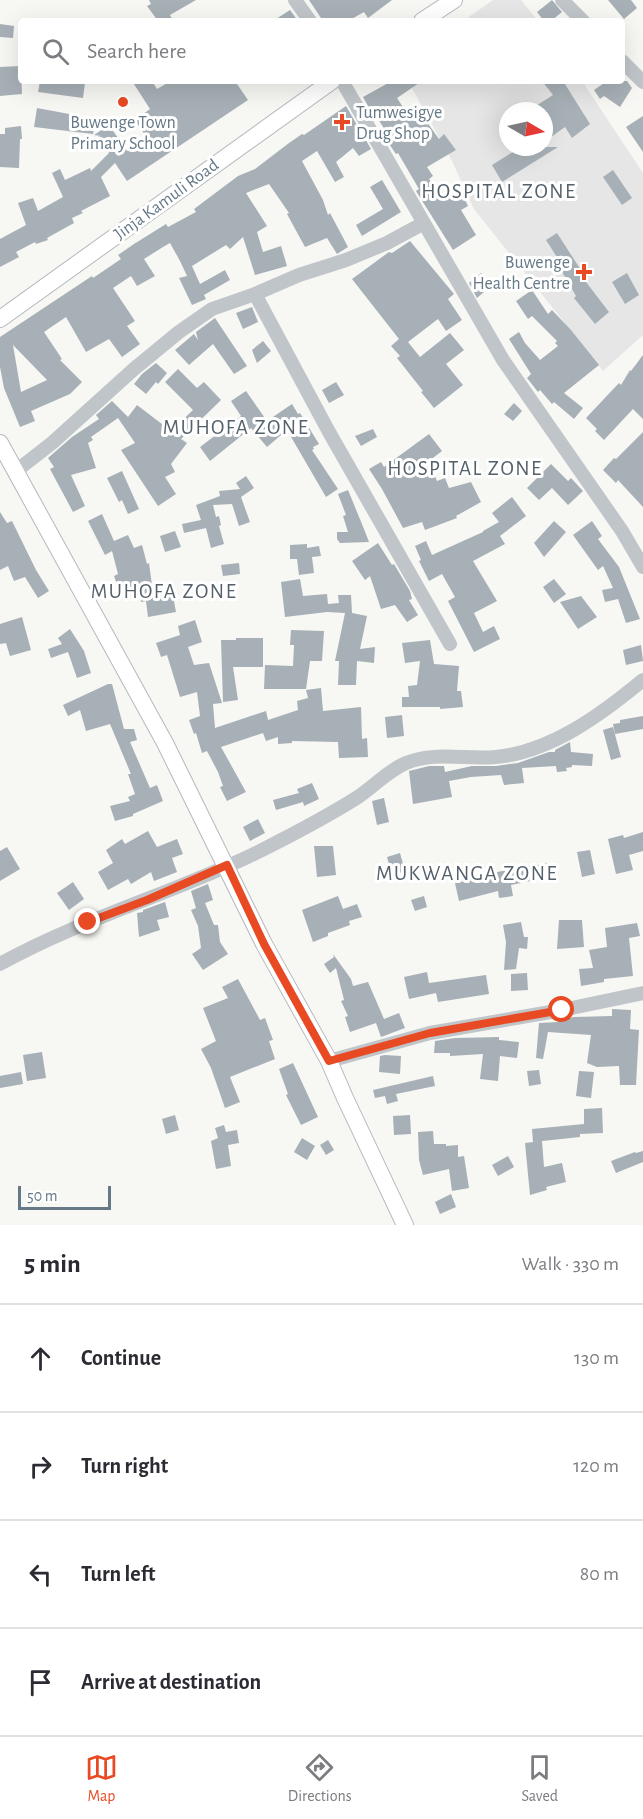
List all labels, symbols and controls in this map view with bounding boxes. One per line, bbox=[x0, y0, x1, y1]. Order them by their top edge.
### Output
search box bbox=[18, 18, 625, 84]
icon: search bbox=[39, 35, 72, 68]
text: Search here bbox=[87, 40, 186, 62]
marker: Buwenge Town Primary School bbox=[116, 95, 130, 109]
north arrow bbox=[499, 102, 553, 156]
place label: Tumwesigye Drug Shop bbox=[356, 104, 442, 143]
marker: Tumwesigye Drug Shop bbox=[333, 113, 351, 131]
place label: Buwenge Town Primary School bbox=[70, 114, 176, 153]
street label: Jinja Kamuli Road bbox=[111, 156, 222, 244]
district label: HOSPITAL ZONE bbox=[421, 181, 577, 202]
place label: Buwenge Health Centre bbox=[472, 254, 570, 293]
marker: Buwenge Health Centre bbox=[575, 263, 593, 281]
district label: MUHOFA ZONE bbox=[163, 417, 309, 438]
district label: HOSPITAL ZONE bbox=[387, 458, 543, 479]
district label: MUHOFA ZONE bbox=[91, 581, 237, 602]
district label: MUKWANGA ZONE bbox=[376, 863, 558, 884]
route end bbox=[74, 908, 100, 934]
route start bbox=[548, 996, 574, 1022]
scale bar bbox=[18, 1183, 111, 1210]
text: 50 m bbox=[27, 1188, 58, 1204]
text: 5 min bbox=[24, 1251, 81, 1277]
text: Walk · 330 m bbox=[521, 1254, 619, 1274]
icon: ahead bbox=[24, 1342, 57, 1375]
text: Continue bbox=[81, 1347, 161, 1369]
text: 130 m bbox=[574, 1348, 619, 1368]
icon: right bbox=[24, 1450, 57, 1483]
text: Turn right bbox=[81, 1455, 168, 1477]
text: 120 m bbox=[573, 1456, 619, 1476]
icon: left bbox=[24, 1558, 57, 1591]
text: Turn left bbox=[81, 1563, 155, 1585]
text: 80 m bbox=[580, 1564, 619, 1584]
icon: arrive bbox=[24, 1666, 57, 1699]
text: Arrive at destination bbox=[81, 1671, 261, 1693]
tab: Map bbox=[85, 1751, 118, 1806]
tab: Directions bbox=[288, 1751, 352, 1806]
tab: Saved bbox=[521, 1751, 558, 1806]

